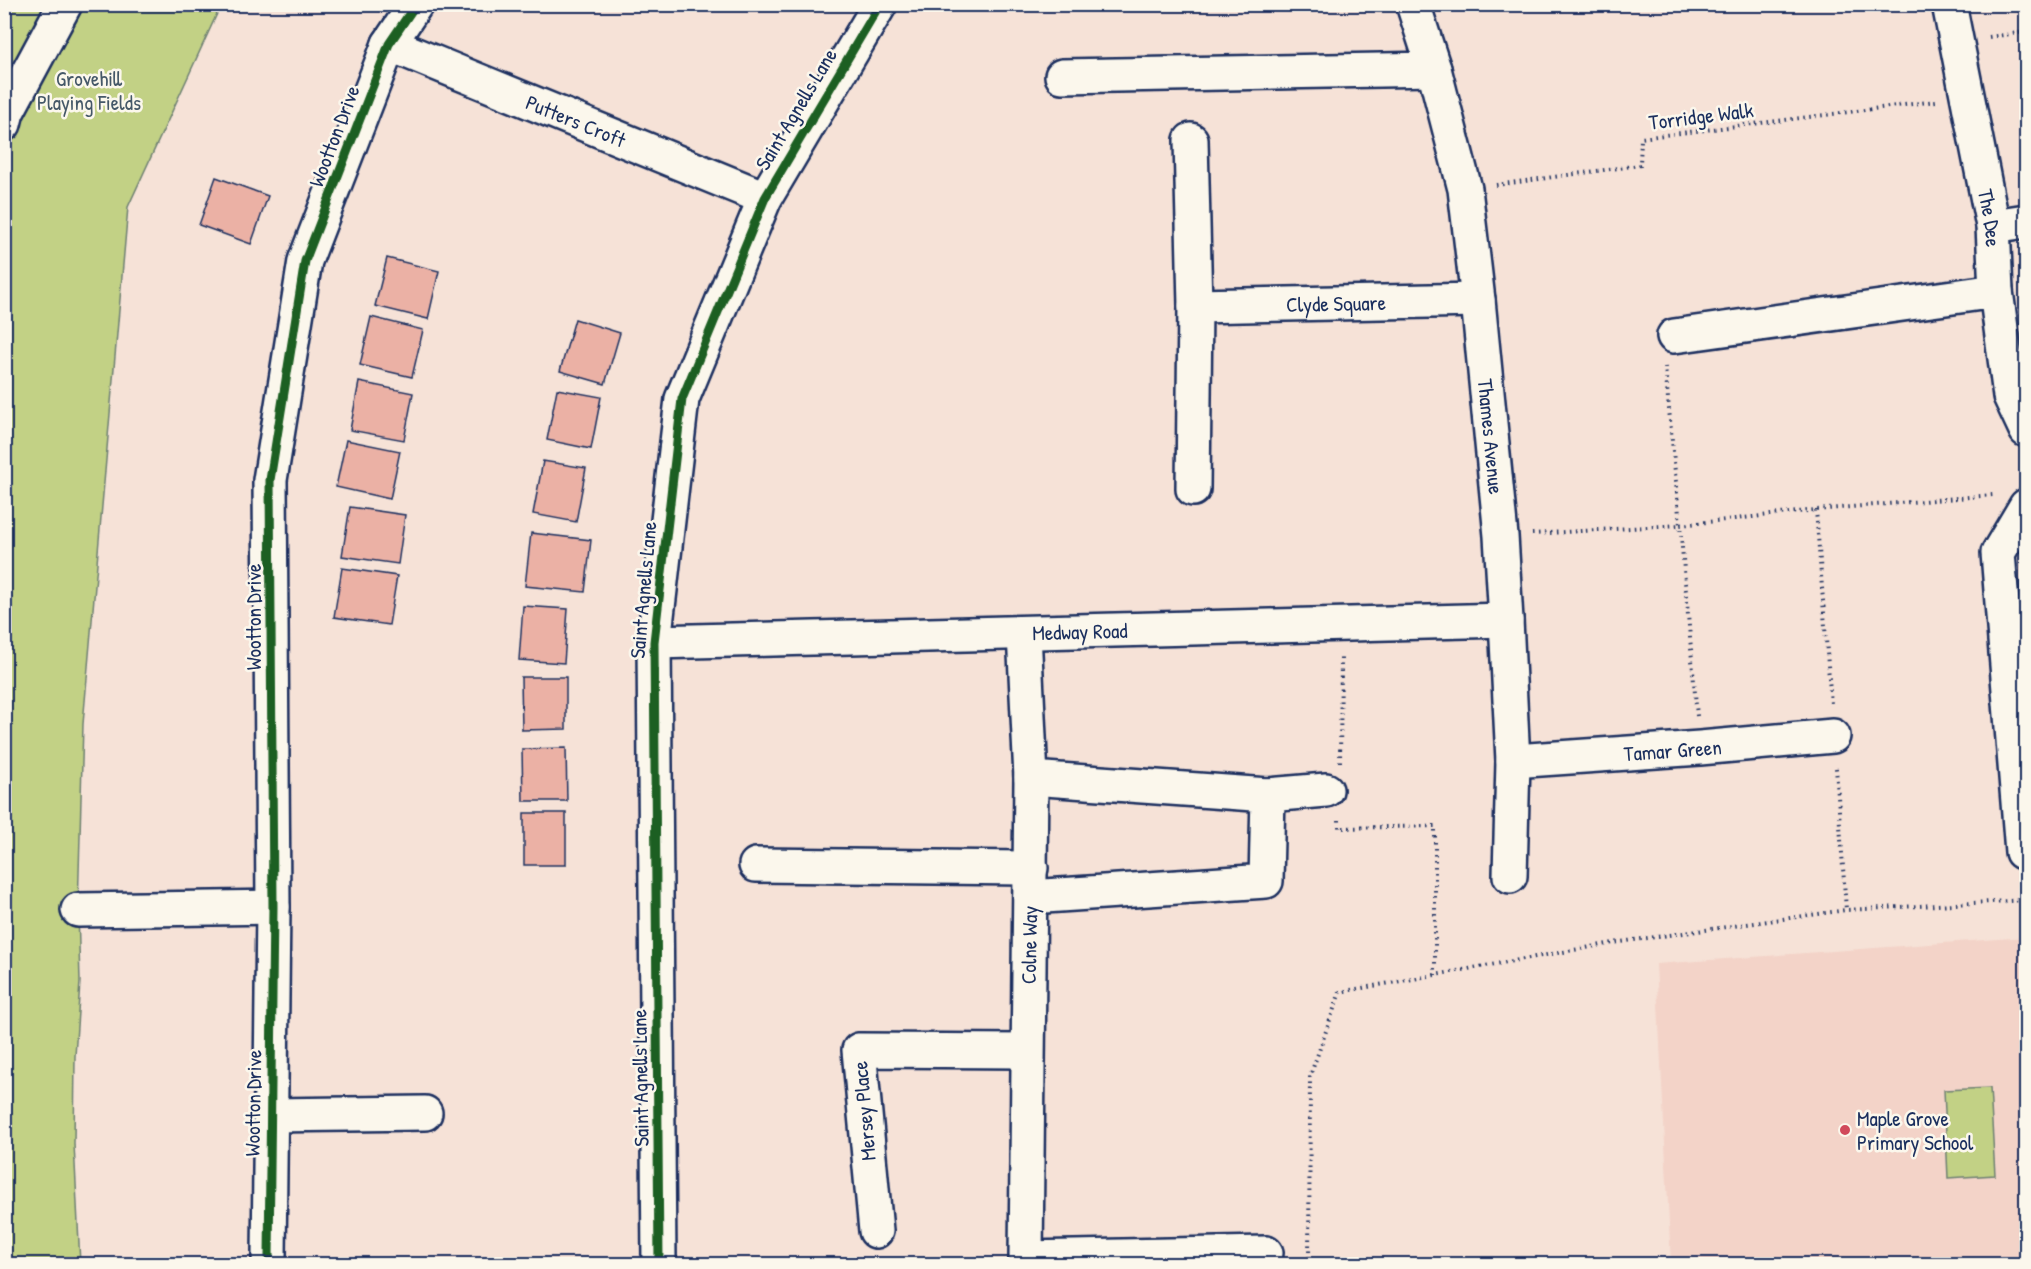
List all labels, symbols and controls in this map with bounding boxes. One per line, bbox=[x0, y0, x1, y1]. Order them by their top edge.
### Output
street label: Saint Agnells Lane bbox=[748, 43, 844, 175]
park label: Grovehill Playing Fields bbox=[37, 64, 141, 117]
street label: Wootton Drive bbox=[301, 81, 367, 191]
street label: Putters Croft bbox=[522, 87, 631, 154]
street label: Torridge Walk bbox=[1647, 95, 1755, 137]
street label: The Dee bbox=[1971, 186, 2008, 248]
street label: Clyde Square bbox=[1286, 287, 1386, 319]
street label: Thames Avenue bbox=[1471, 377, 1511, 495]
street label: Saint Agnells Lane bbox=[623, 520, 663, 660]
street label: Wootton Drive bbox=[239, 564, 268, 670]
street label: Medway Road bbox=[1032, 615, 1128, 647]
street label: Tamar Green bbox=[1623, 732, 1723, 768]
street label: Colne Way bbox=[1014, 905, 1044, 984]
street label: Saint Agnells Lane bbox=[624, 1009, 656, 1147]
street label: Wootton Drive bbox=[238, 1049, 268, 1157]
street label: Mersey Place bbox=[845, 1060, 883, 1162]
place label: Maple Grove Primary School bbox=[1857, 1104, 1974, 1157]
marker: Maple Grove Primary School bbox=[1838, 1123, 1852, 1137]

